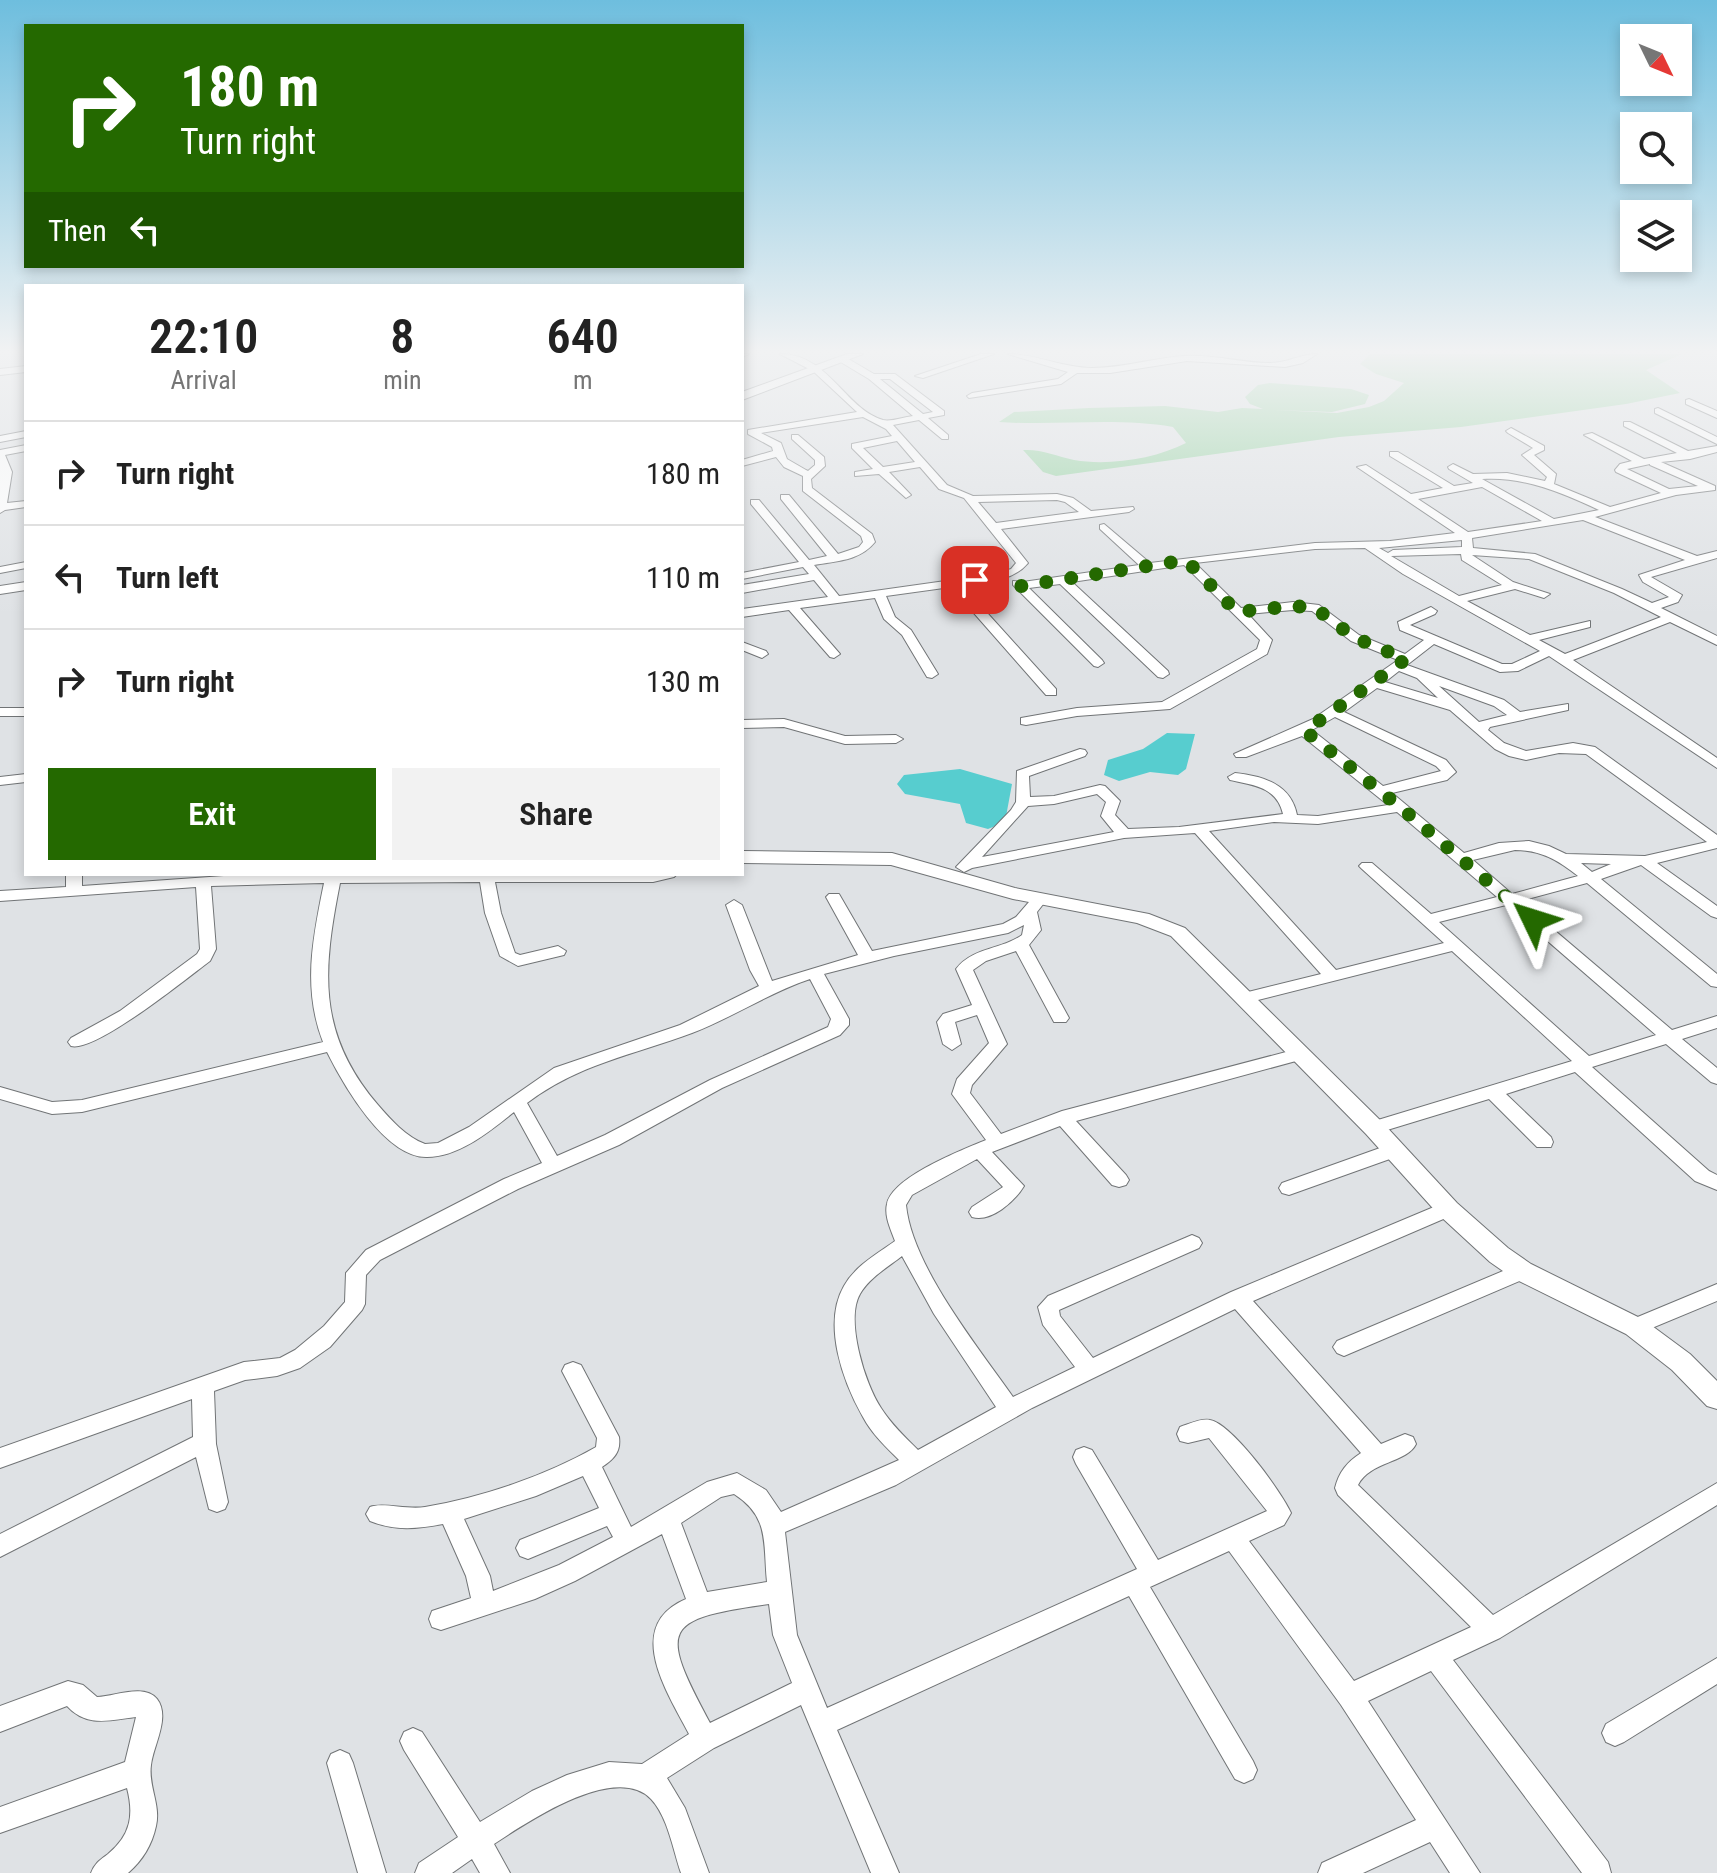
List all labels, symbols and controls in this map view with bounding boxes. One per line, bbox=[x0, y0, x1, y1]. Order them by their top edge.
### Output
north arrow bbox=[1620, 24, 1692, 96]
map controls bbox=[1620, 24, 1692, 272]
text: 180 m bbox=[180, 54, 319, 120]
icon: right bbox=[48, 56, 152, 160]
button: search bbox=[1620, 112, 1692, 184]
text: Turn right bbox=[180, 121, 316, 163]
button: layers bbox=[1620, 200, 1692, 272]
icon: left bbox=[123, 208, 167, 252]
text: Then bbox=[48, 213, 107, 248]
text: 22:10 bbox=[149, 308, 258, 365]
text: 8 bbox=[390, 308, 414, 365]
text: 640 bbox=[547, 308, 619, 365]
text: Arrival bbox=[171, 365, 237, 395]
text: min bbox=[383, 365, 421, 395]
text: m bbox=[573, 365, 593, 395]
icon: right bbox=[48, 451, 92, 495]
text: Turn right bbox=[116, 456, 234, 491]
text: 180 m bbox=[646, 456, 720, 491]
pin bbox=[941, 546, 1009, 614]
icon: left bbox=[48, 555, 92, 599]
icon: arrive bbox=[953, 558, 997, 602]
text: Turn left bbox=[116, 560, 219, 595]
text: 110 m bbox=[646, 560, 720, 595]
icon: right bbox=[48, 659, 92, 703]
text: Turn right bbox=[116, 664, 234, 699]
text: 130 m bbox=[646, 664, 720, 699]
button: Exit bbox=[48, 768, 376, 860]
button: Share bbox=[392, 768, 720, 860]
position arrow bbox=[1491, 878, 1575, 962]

